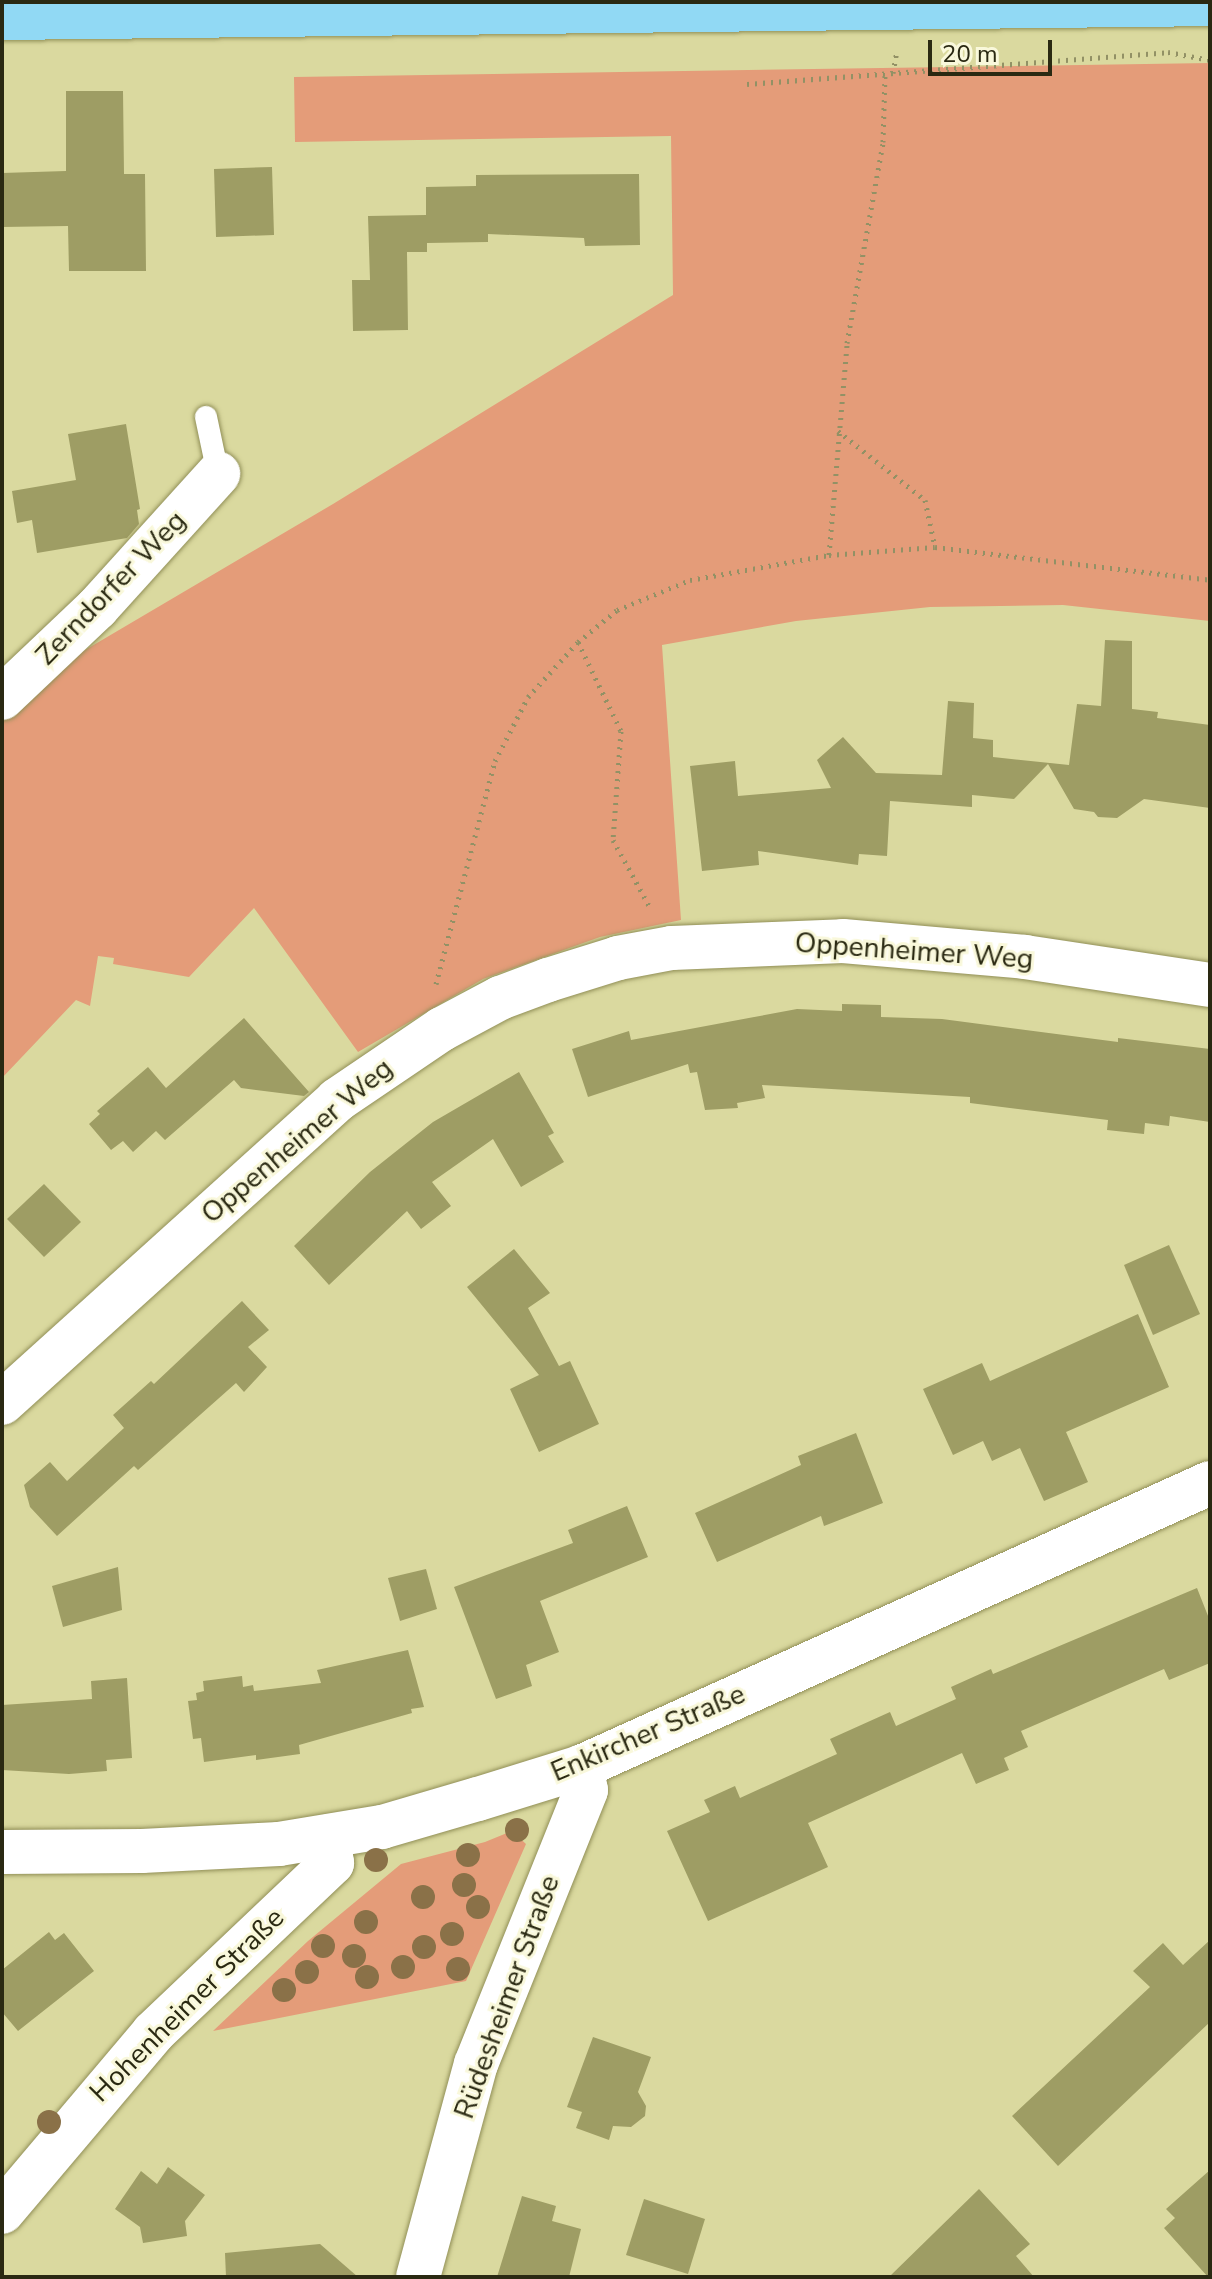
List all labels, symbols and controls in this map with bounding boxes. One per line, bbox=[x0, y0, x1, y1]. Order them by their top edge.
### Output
scale bar bbox=[932, 24, 1056, 74]
text: 20 m bbox=[942, 38, 998, 70]
street label: Zerndorfer Weg bbox=[29, 504, 193, 672]
street label: Oppenheimer Weg bbox=[794, 926, 1034, 976]
street label: Oppenheimer Weg bbox=[195, 1051, 399, 1231]
street label: Enkircher Straße bbox=[546, 1677, 750, 1789]
street label: Rüdesheimer Straße bbox=[447, 1871, 567, 2123]
street label: Hohenheimer Straße bbox=[83, 1901, 291, 2109]

